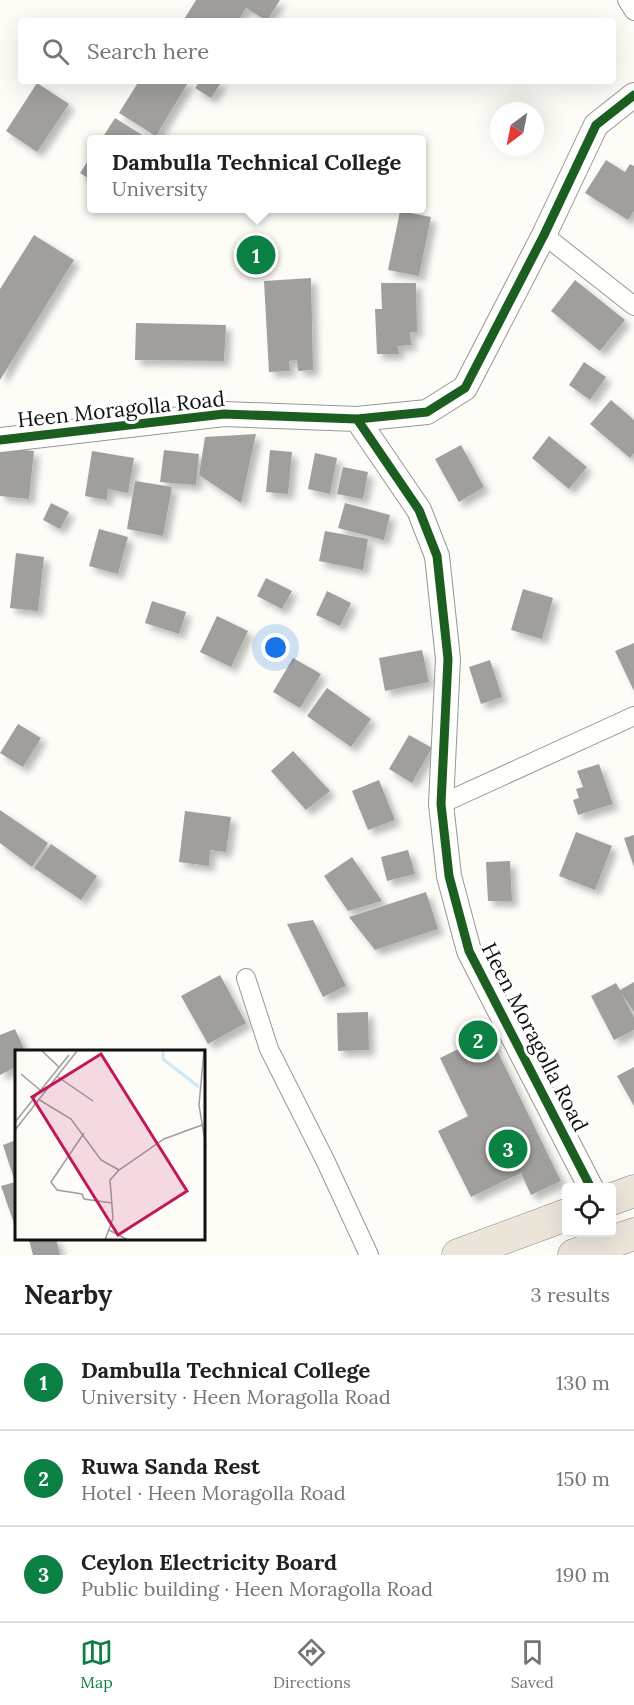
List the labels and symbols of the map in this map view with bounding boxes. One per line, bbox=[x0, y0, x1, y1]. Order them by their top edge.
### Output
north arrow bbox=[490, 102, 544, 156]
pin: 1 bbox=[236, 232, 276, 278]
street label: Heen Moragolla Road bbox=[16, 385, 226, 433]
your location bbox=[261, 633, 290, 662]
street label: Heen Moragolla Road bbox=[476, 938, 594, 1136]
pin: 2 bbox=[458, 1018, 498, 1062]
inset map bbox=[15, 1050, 206, 1240]
pin: 3 bbox=[488, 1126, 528, 1172]

